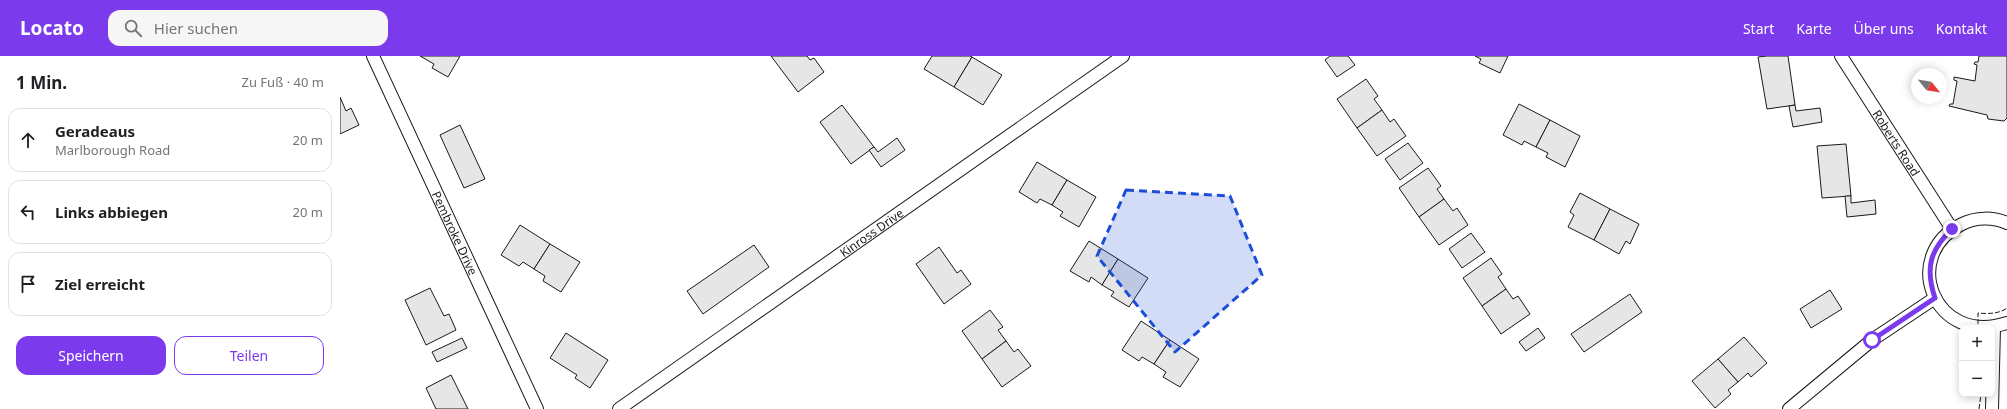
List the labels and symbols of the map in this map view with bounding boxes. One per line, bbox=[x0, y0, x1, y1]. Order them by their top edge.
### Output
north arrow bbox=[1911, 68, 1947, 104]
street label: Roberts Road bbox=[1869, 106, 1924, 179]
street label: Pembroke Drive bbox=[428, 188, 482, 278]
street label: Kinross Drive bbox=[836, 204, 907, 261]
route end bbox=[1943, 220, 1961, 238]
route start bbox=[1863, 331, 1881, 349]

